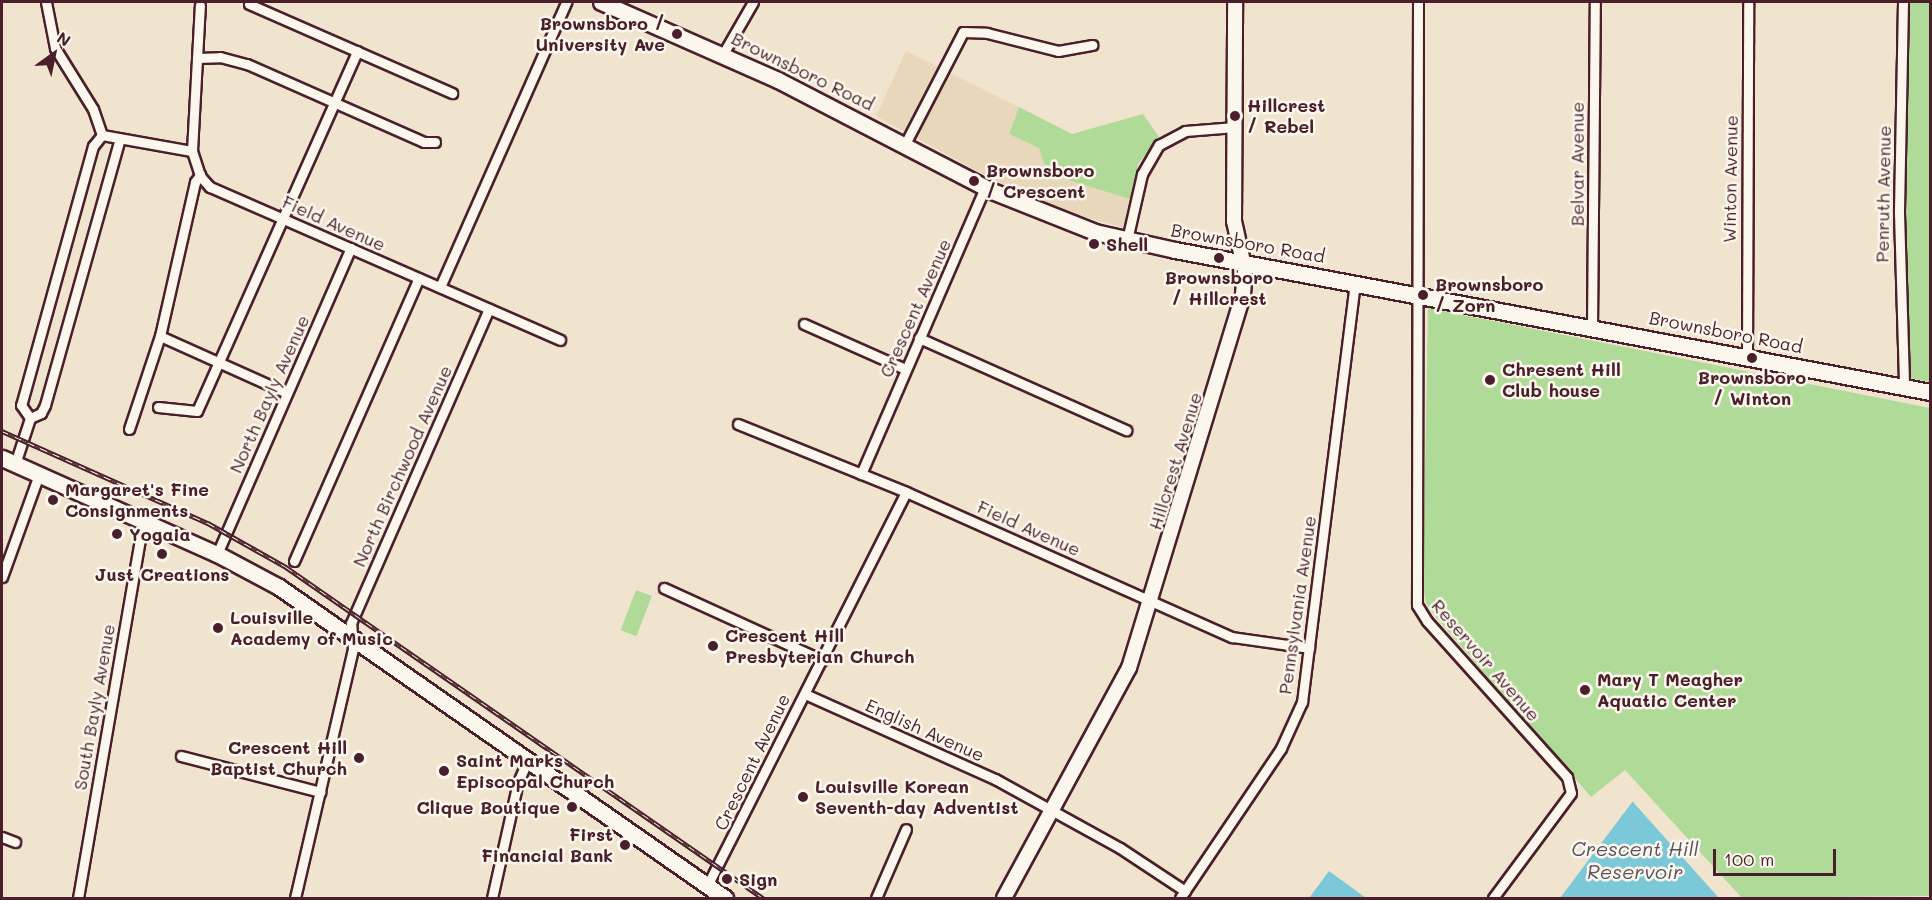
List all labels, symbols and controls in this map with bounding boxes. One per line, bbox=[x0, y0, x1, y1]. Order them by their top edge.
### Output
place label: Brownsboro / University Ave bbox=[535, 13, 665, 56]
north arrow bbox=[24, 24, 84, 84]
text: N bbox=[53, 26, 75, 51]
marker: Brownsboro / University Ave bbox=[670, 27, 684, 41]
street label: Brownsboro Road bbox=[728, 27, 878, 115]
place label: Hillcrest / Rebel bbox=[1247, 95, 1325, 138]
street label: Belvar Avenue bbox=[1566, 102, 1588, 226]
marker: Hillcrest / Rebel bbox=[1228, 109, 1242, 123]
street label: Winton Avenue bbox=[1718, 115, 1742, 243]
street label: Penruth Avenue bbox=[1871, 125, 1895, 263]
place label: Brownsboro / Crescent bbox=[986, 160, 1094, 202]
marker: Brownsboro / Crescent bbox=[967, 174, 981, 188]
street label: Field Avenue bbox=[279, 191, 389, 255]
street label: Brownsboro Road bbox=[1169, 219, 1327, 267]
place label: Shell bbox=[1106, 233, 1148, 255]
street label: Crescent Avenue bbox=[875, 235, 955, 381]
marker: Shell bbox=[1087, 237, 1101, 251]
marker: Brownsboro / Hillcrest bbox=[1212, 251, 1226, 265]
place label: Brownsboro / Hillcrest bbox=[1165, 267, 1273, 310]
place label: Brownsboro / Zorn bbox=[1435, 274, 1543, 316]
marker: Brownsboro / Zorn bbox=[1416, 288, 1430, 302]
street label: Brownsboro Road bbox=[1647, 307, 1805, 357]
street label: North Bayly Avenue bbox=[224, 312, 314, 476]
marker: Brownsboro / Winton bbox=[1745, 351, 1759, 365]
place label: Chresent Hill Club house bbox=[1502, 359, 1621, 401]
street label: North Birchwood Avenue bbox=[348, 362, 456, 570]
place label: Brownsboro / Winton bbox=[1698, 367, 1806, 410]
marker: Chresent Hill Club house bbox=[1483, 373, 1497, 387]
street label: Hillcrest Avenue bbox=[1144, 390, 1206, 532]
place label: Margaret's Fine Consignments bbox=[65, 479, 209, 522]
marker: Margaret's Fine Consignments bbox=[46, 493, 60, 507]
street label: Field Avenue bbox=[974, 496, 1084, 560]
street label: Pennsylvania Avenue bbox=[1274, 514, 1320, 696]
place label: Yogaia bbox=[129, 523, 191, 545]
marker: Yogaia bbox=[110, 527, 124, 541]
marker: Just Creations bbox=[155, 547, 169, 561]
place label: Just Creations bbox=[95, 563, 229, 585]
street label: Reservoir Avenue bbox=[1427, 595, 1545, 725]
place label: Louisville Academy of Music bbox=[230, 607, 393, 650]
marker: Louisville Academy of Music bbox=[211, 621, 225, 635]
street label: South Bayly Avenue bbox=[69, 622, 119, 792]
place label: Crescent Hill Presbyterian Church bbox=[725, 625, 914, 668]
marker: Crescent Hill Presbyterian Church bbox=[706, 639, 720, 653]
place label: Mary T Meagher Aquatic Center bbox=[1597, 669, 1743, 712]
marker: Mary T Meagher Aquatic Center bbox=[1578, 683, 1592, 697]
street label: Crescent Avenue bbox=[710, 690, 794, 834]
street label: English Avenue bbox=[862, 694, 988, 766]
place label: Crescent Hill Baptist Church bbox=[210, 737, 347, 780]
place label: Saint Marks Episcopal Church bbox=[456, 750, 614, 792]
marker: Crescent Hill Baptist Church bbox=[352, 751, 366, 765]
marker: Saint Marks Episcopal Church bbox=[437, 764, 451, 778]
place label: Louisville Korean Seventh-day Adventist bbox=[815, 776, 1018, 818]
marker: Louisville Korean Seventh-day Adventist bbox=[796, 790, 810, 804]
place label: Clique Boutique bbox=[416, 796, 560, 818]
marker: Clique Boutique bbox=[565, 800, 579, 814]
place label: First Financial Bank bbox=[481, 824, 613, 866]
water label: Crescent Hill Reservoir bbox=[1571, 837, 1699, 884]
scale bar bbox=[1716, 837, 1839, 875]
marker: First Financial Bank bbox=[618, 838, 632, 852]
text: 100 m bbox=[1724, 847, 1774, 871]
place label: Sign bbox=[739, 868, 777, 890]
marker: Sign bbox=[720, 872, 734, 886]

